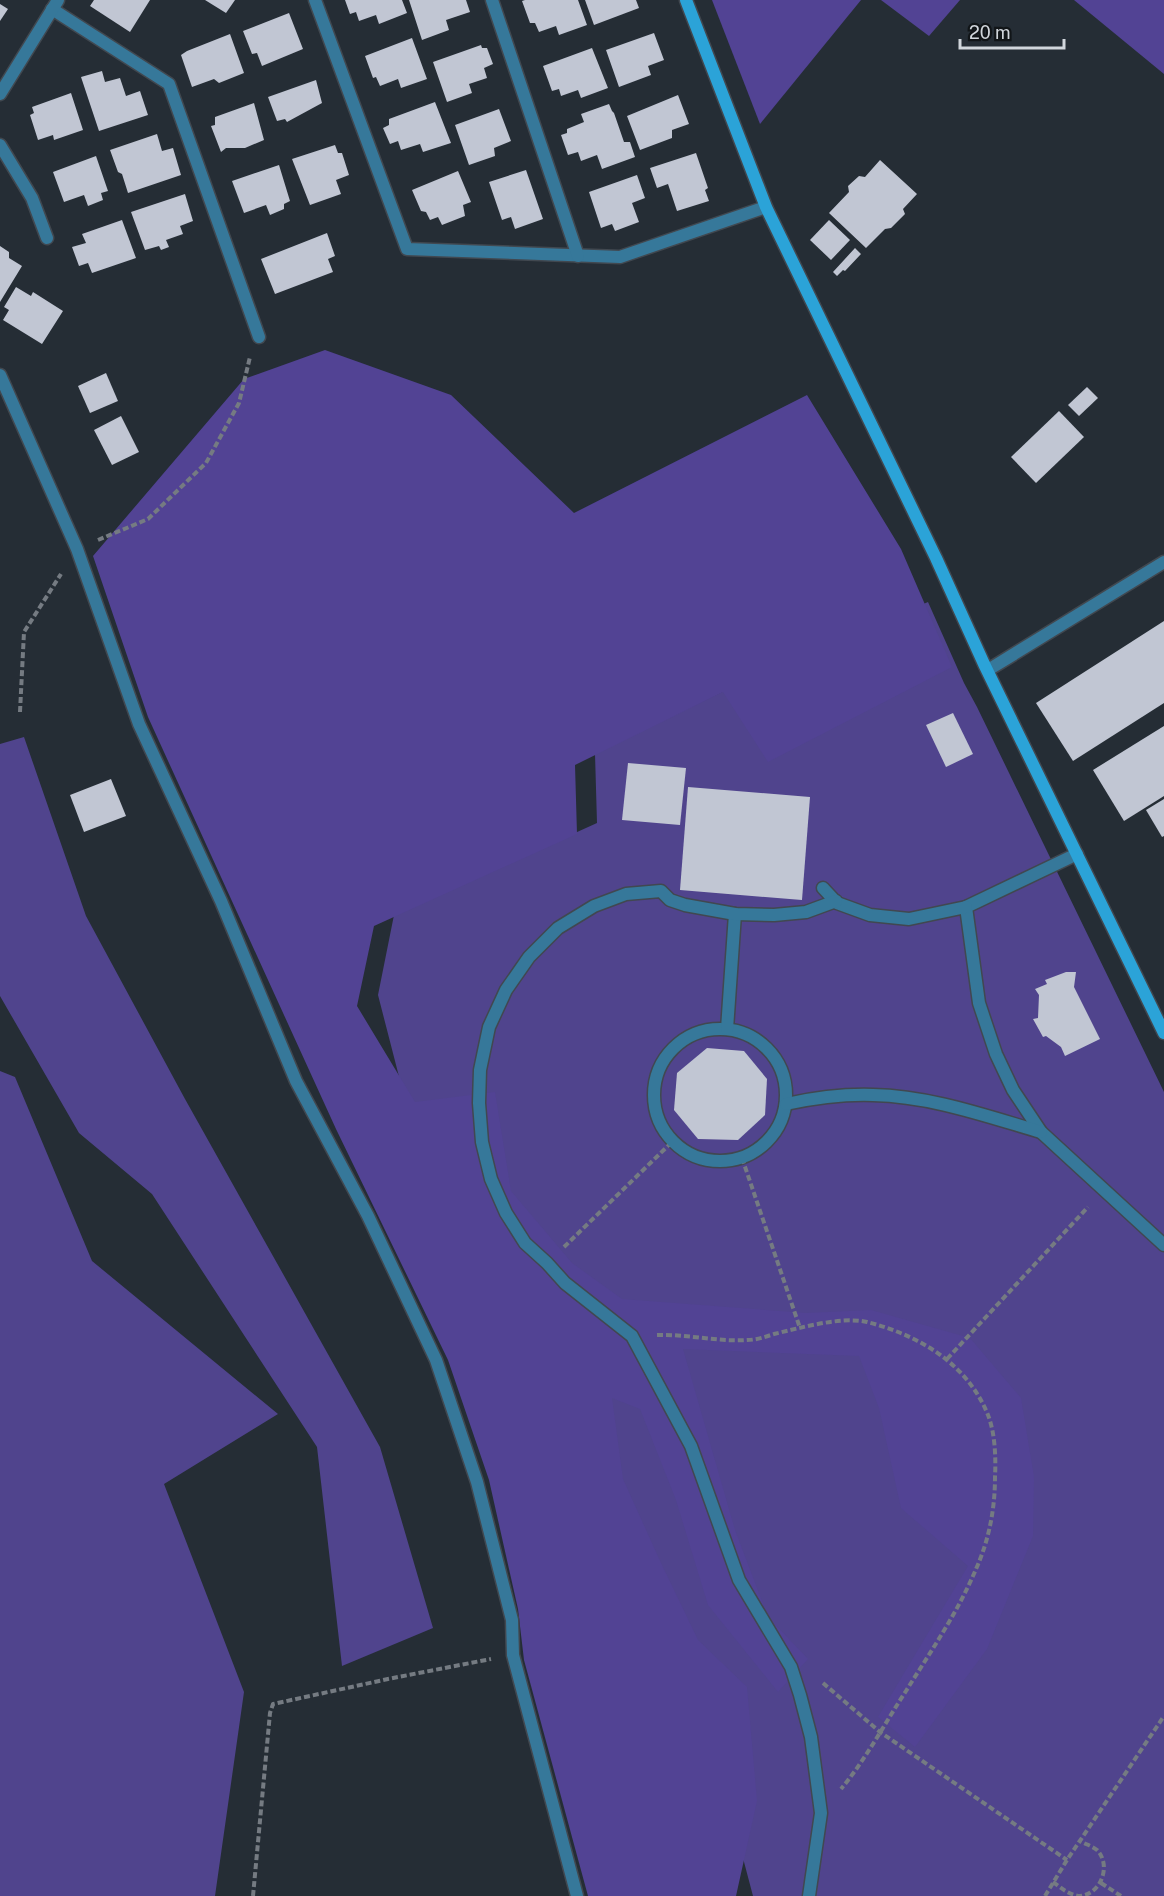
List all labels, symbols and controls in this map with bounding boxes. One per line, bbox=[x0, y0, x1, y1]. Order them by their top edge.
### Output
scale bar bbox=[960, 12, 1064, 50]
text: 20 m bbox=[969, 22, 1011, 43]

